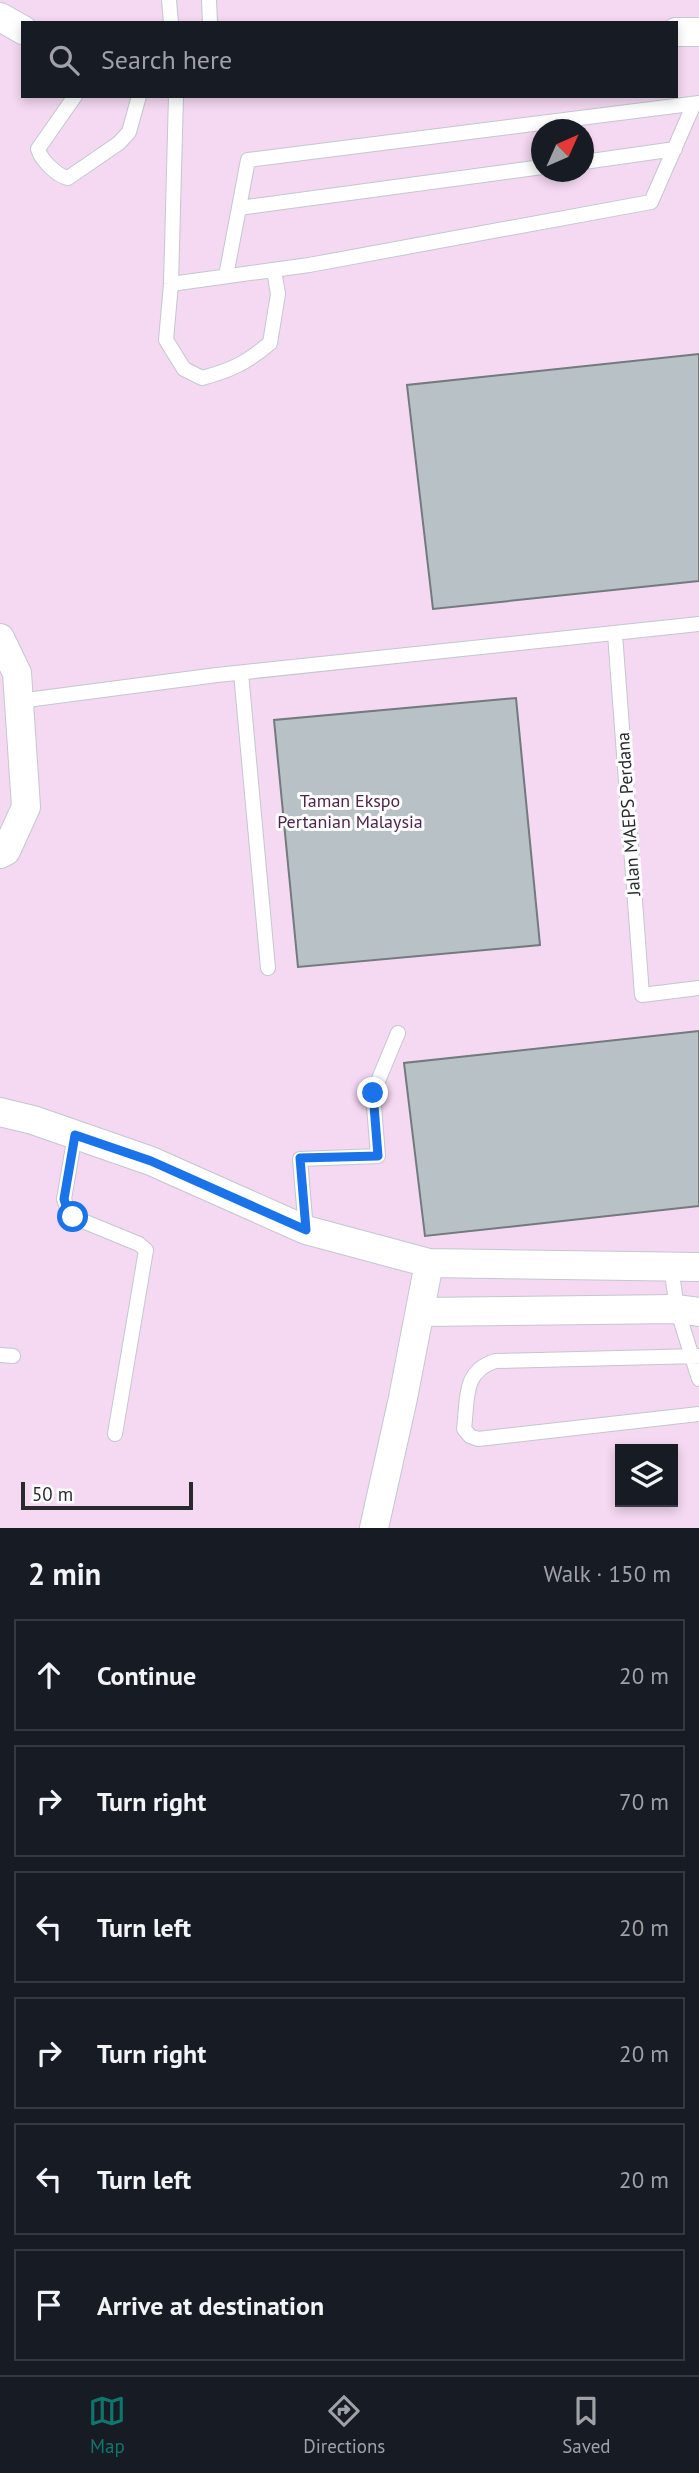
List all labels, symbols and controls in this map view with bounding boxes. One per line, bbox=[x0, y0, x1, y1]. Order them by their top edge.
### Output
search box bbox=[21, 21, 678, 98]
icon: search bbox=[45, 41, 83, 79]
text: Search here bbox=[101, 43, 232, 76]
north arrow bbox=[531, 119, 594, 182]
street label: Jalan MAEPS Perdana bbox=[611, 731, 645, 898]
park label: Taman Ekspo Pertanian Malaysia bbox=[277, 789, 423, 833]
route end bbox=[357, 1077, 388, 1108]
route start bbox=[57, 1201, 88, 1232]
map controls bbox=[615, 1444, 678, 1507]
button: layers bbox=[615, 1444, 678, 1507]
scale bar bbox=[21, 1479, 192, 1511]
text: 50 m bbox=[32, 1482, 73, 1506]
text: 2 min bbox=[28, 1554, 101, 1593]
text: Walk · 150 m bbox=[544, 1559, 671, 1588]
icon: ahead bbox=[30, 1656, 68, 1694]
text: Continue bbox=[97, 1659, 196, 1692]
text: 20 m bbox=[619, 1661, 669, 1690]
icon: right bbox=[30, 1782, 68, 1820]
text: Turn right bbox=[97, 1785, 206, 1818]
text: 70 m bbox=[619, 1787, 669, 1816]
icon: left bbox=[30, 1908, 68, 1946]
text: Turn left bbox=[97, 1911, 191, 1944]
text: 20 m bbox=[619, 1913, 669, 1942]
icon: right bbox=[30, 2034, 68, 2072]
text: Turn right bbox=[97, 2037, 206, 2070]
text: 20 m bbox=[619, 2039, 669, 2068]
icon: left bbox=[30, 2160, 68, 2198]
text: Turn left bbox=[97, 2163, 191, 2196]
text: 20 m bbox=[619, 2165, 669, 2194]
icon: arrive bbox=[30, 2286, 68, 2324]
text: Arrive at destination bbox=[97, 2289, 324, 2322]
tab: Map bbox=[88, 2392, 126, 2458]
tab: Directions bbox=[303, 2392, 385, 2458]
tab: Saved bbox=[562, 2392, 611, 2458]

